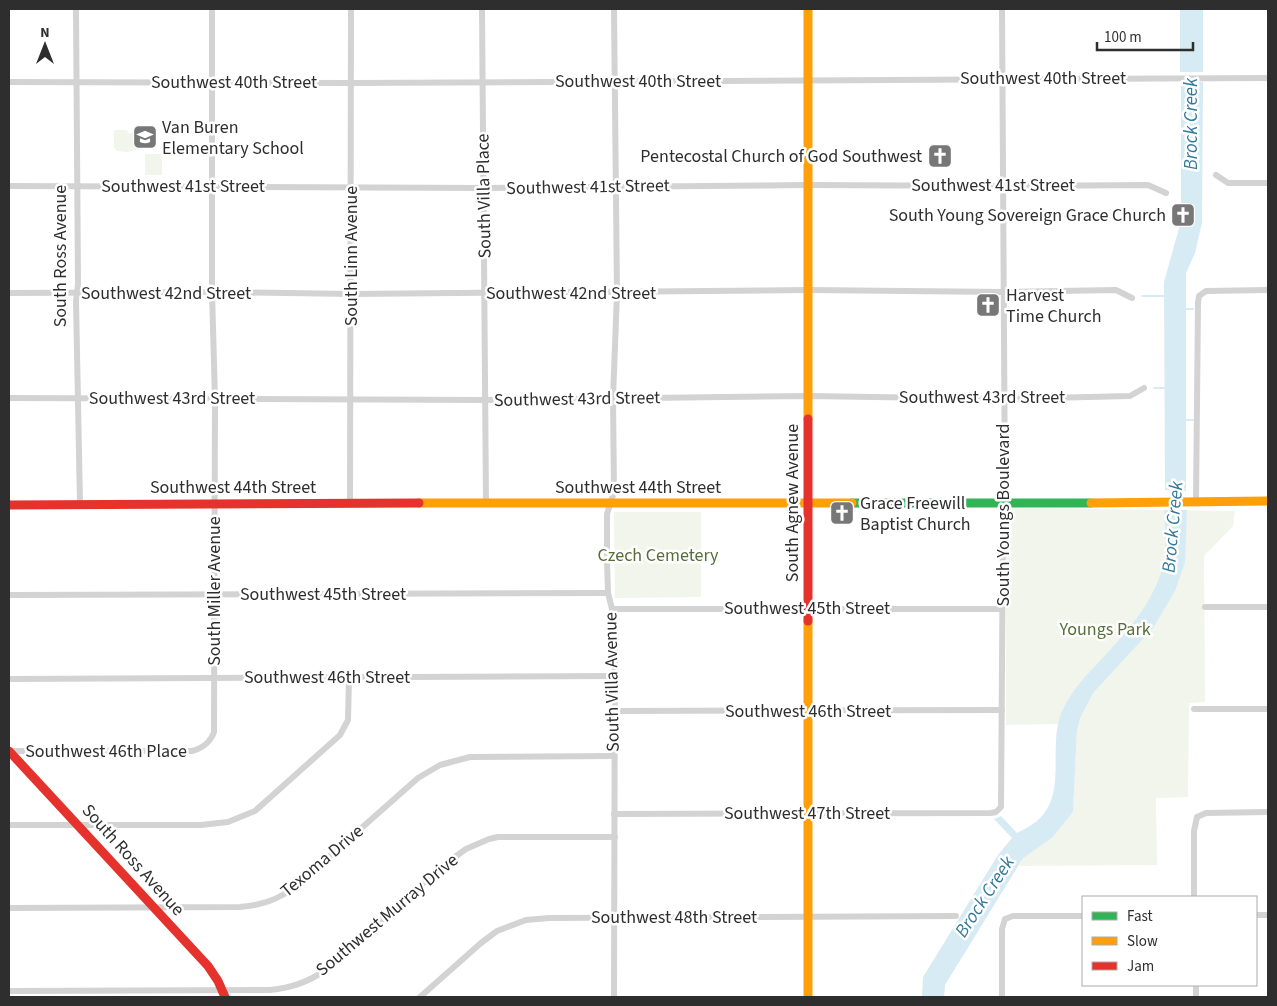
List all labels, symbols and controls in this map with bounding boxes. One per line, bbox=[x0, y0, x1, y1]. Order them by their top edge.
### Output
north arrow bbox=[20, 20, 70, 70]
scale bar bbox=[1097, 20, 1193, 52]
text: N bbox=[40, 23, 50, 43]
text: 100 m bbox=[1104, 27, 1142, 48]
street label: Southwest 40th Street bbox=[960, 66, 1126, 91]
street label: Southwest 40th Street bbox=[555, 69, 721, 94]
street label: Southwest 40th Street bbox=[151, 70, 317, 95]
water label: Brock Creek bbox=[1178, 77, 1205, 170]
place label: Van Buren Elementary School bbox=[162, 115, 304, 161]
school or university icon: Van Buren Elementary School bbox=[132, 124, 158, 150]
street label: South Villa Place bbox=[470, 133, 498, 259]
church icon: Pentecostal Church of God Southwest bbox=[927, 143, 953, 169]
place label: Pentecostal Church of God Southwest bbox=[640, 144, 922, 169]
street label: Southwest 41st Street bbox=[506, 173, 670, 201]
street label: Southwest 41st Street bbox=[911, 173, 1075, 198]
street label: Southwest 41st Street bbox=[101, 174, 265, 199]
street label: South Ross Avenue bbox=[48, 185, 73, 327]
street label: South Linn Avenue bbox=[339, 186, 364, 326]
church icon: South Young Sovereign Grace Church bbox=[1170, 202, 1196, 228]
place label: South Young Sovereign Grace Church bbox=[889, 203, 1166, 228]
street label: Southwest 42nd Street bbox=[81, 281, 251, 306]
street label: Southwest 42nd Street bbox=[486, 281, 656, 306]
place label: Harvest Time Church bbox=[1006, 283, 1101, 329]
church icon: Harvest Time Church bbox=[975, 292, 1001, 318]
street label: Southwest 43rd Street bbox=[494, 385, 660, 413]
street label: Southwest 43rd Street bbox=[899, 385, 1065, 410]
street label: Southwest 43rd Street bbox=[89, 386, 255, 411]
street label: South Agnew Avenue bbox=[780, 424, 805, 582]
street label: South Youngs Boulevard bbox=[991, 424, 1016, 607]
street label: Southwest 44th Street bbox=[150, 475, 316, 500]
street label: Southwest 44th Street bbox=[555, 475, 721, 500]
water label: Brock Creek bbox=[1156, 479, 1191, 574]
place label: Grace Freewill Baptist Church bbox=[860, 491, 971, 537]
church icon: Grace Freewill Baptist Church bbox=[829, 500, 855, 526]
street label: South Miller Avenue bbox=[202, 516, 227, 666]
park label: Czech Cemetery bbox=[597, 543, 719, 568]
street label: Southwest 45th Street bbox=[240, 582, 406, 607]
street label: Southwest 45th Street bbox=[724, 596, 890, 621]
street label: South Villa Avenue bbox=[598, 612, 626, 752]
park label: Youngs Park bbox=[1058, 617, 1151, 642]
street label: Southwest 46th Street bbox=[244, 665, 410, 690]
street label: Southwest 46th Street bbox=[725, 699, 891, 724]
street label: Southwest 46th Place bbox=[25, 739, 187, 764]
street label: South Ross Avenue bbox=[76, 799, 190, 921]
street label: Southwest 47th Street bbox=[724, 801, 890, 826]
street label: Texoma Drive bbox=[275, 819, 369, 903]
street label: Southwest Murray Drive bbox=[310, 848, 464, 982]
water label: Brock Creek bbox=[949, 850, 1022, 943]
legend bbox=[1082, 896, 1257, 986]
street label: Southwest 48th Street bbox=[591, 905, 757, 930]
text: Fast bbox=[1127, 906, 1153, 927]
text: Slow bbox=[1127, 931, 1158, 952]
text: Jam bbox=[1127, 956, 1154, 977]

